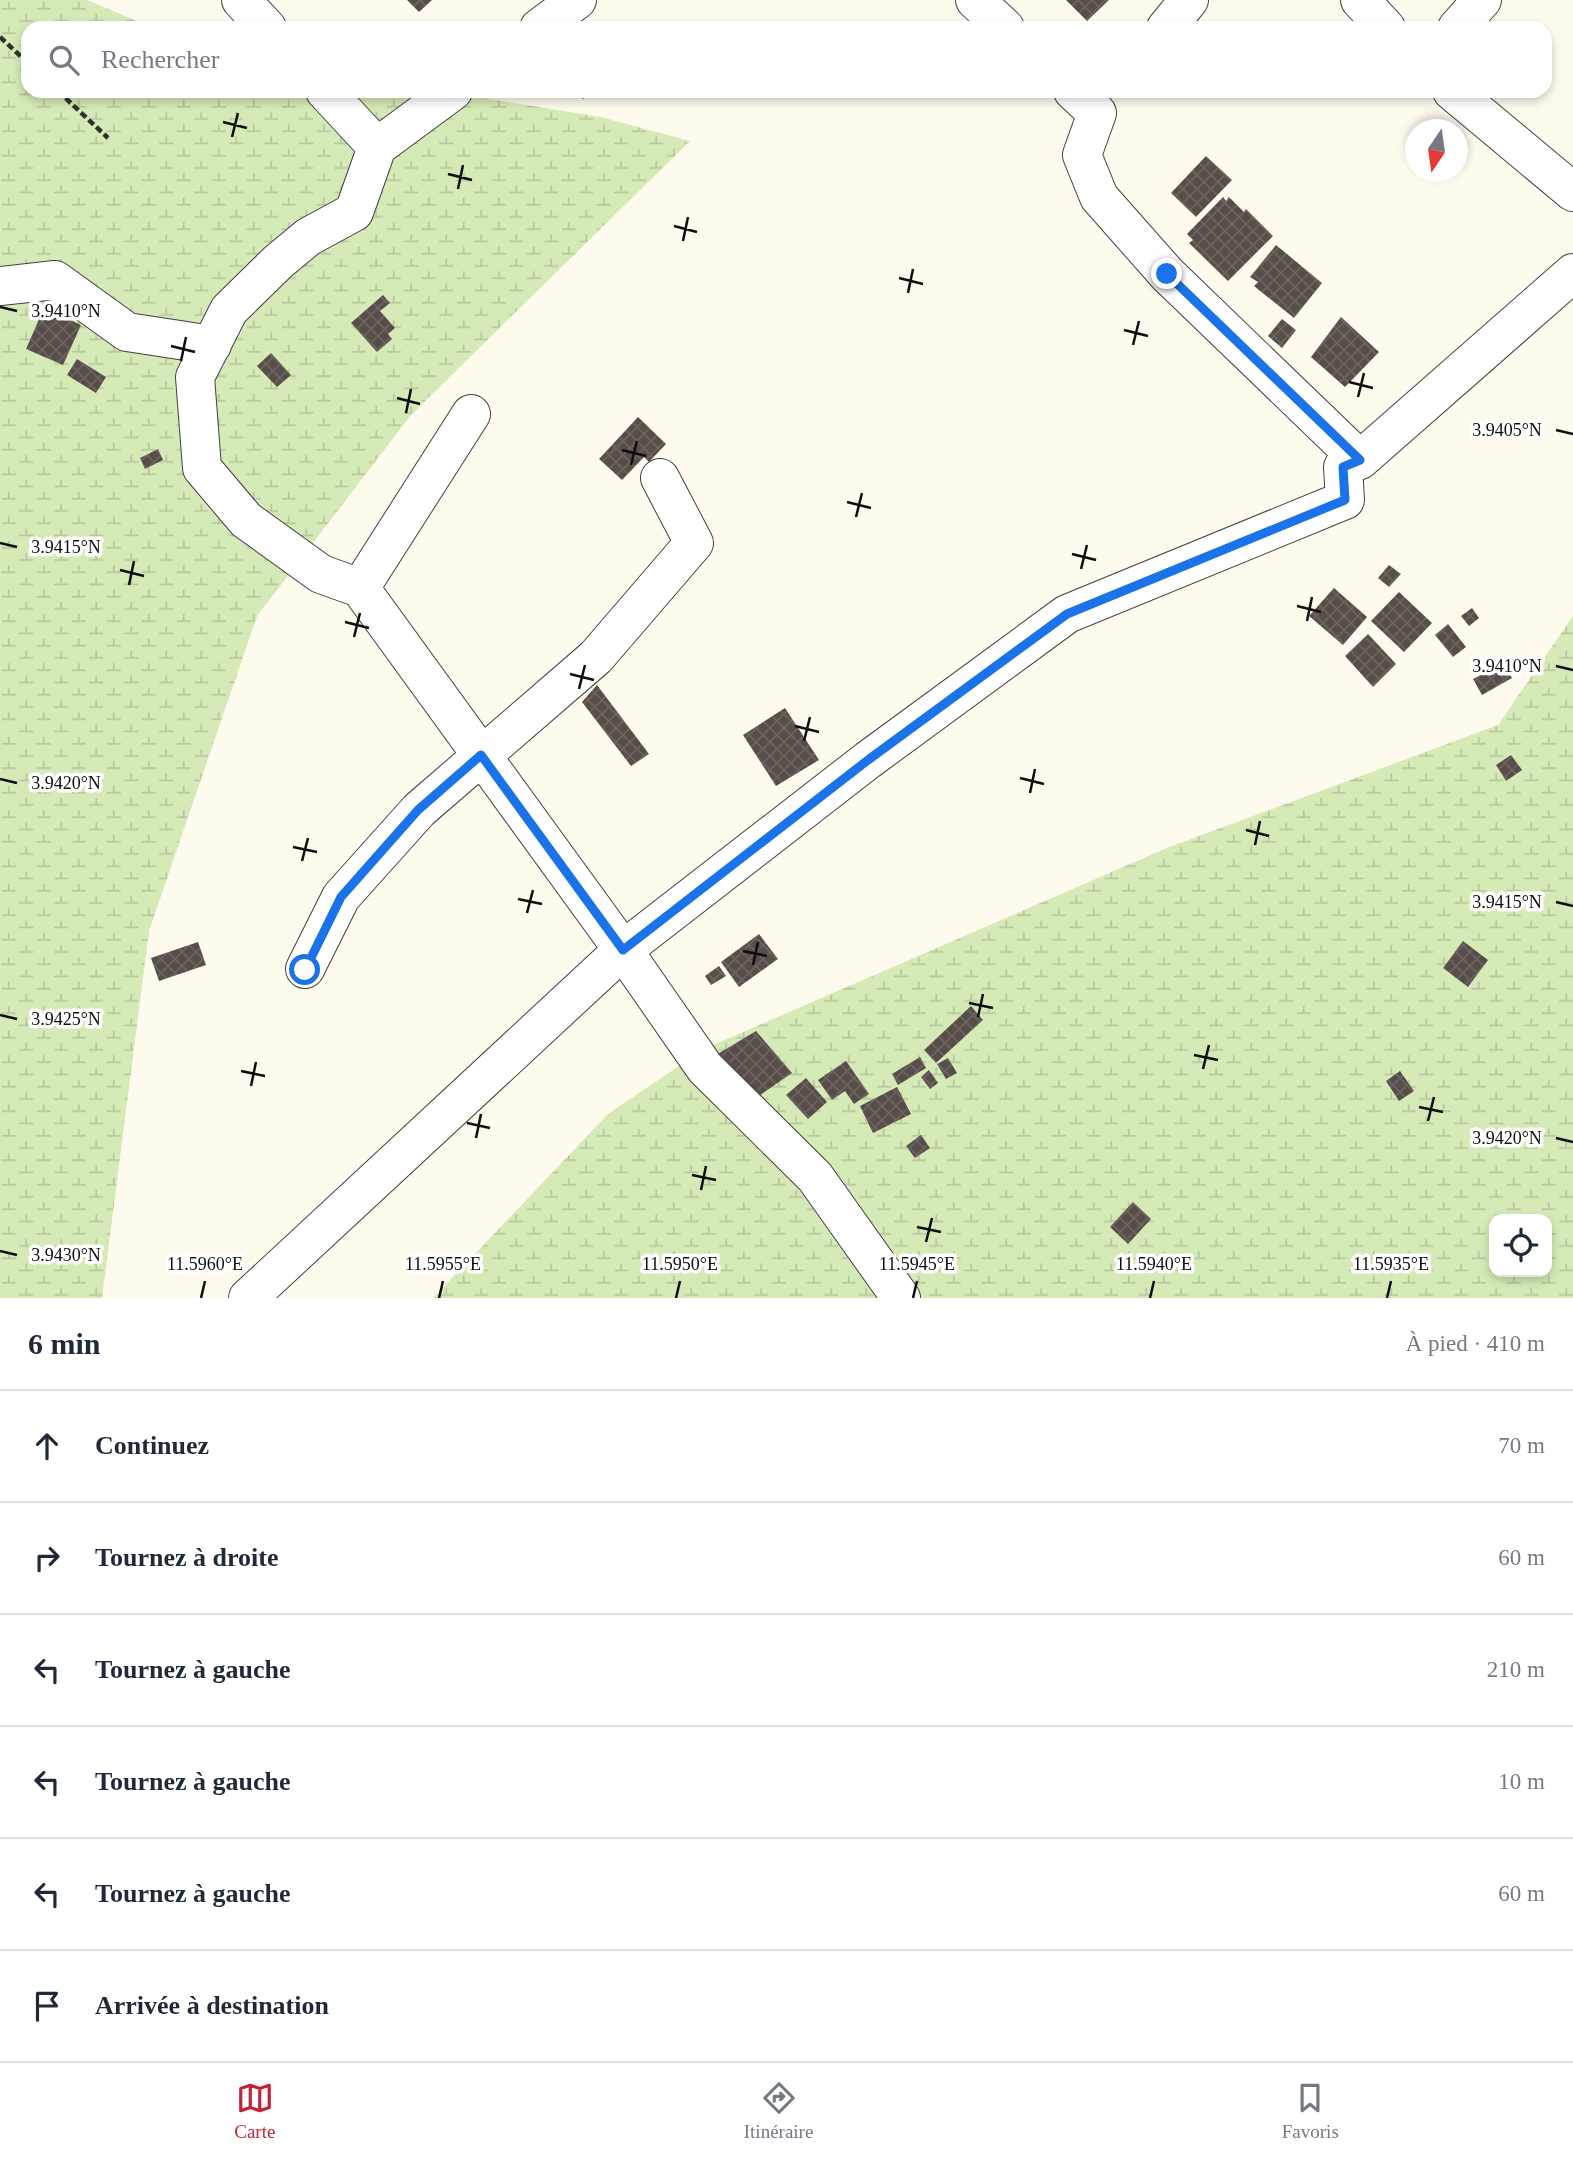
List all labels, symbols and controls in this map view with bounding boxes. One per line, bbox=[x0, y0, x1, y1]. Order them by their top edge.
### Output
search box bbox=[21, 21, 1552, 98]
icon: search bbox=[45, 41, 83, 79]
text: Rechercher bbox=[101, 45, 219, 74]
north arrow bbox=[1405, 119, 1468, 182]
route end bbox=[1151, 258, 1182, 289]
text: 3.9410°N bbox=[31, 301, 101, 321]
text: 3.9405°N bbox=[1472, 420, 1542, 440]
text: 3.9415°N bbox=[31, 537, 101, 557]
text: 3.9410°N bbox=[1472, 656, 1542, 676]
text: 3.9420°N bbox=[31, 773, 101, 793]
text: 3.9415°N bbox=[1472, 892, 1542, 912]
route start bbox=[289, 954, 320, 985]
text: 3.9425°N bbox=[31, 1009, 101, 1029]
text: 3.9420°N bbox=[1472, 1128, 1542, 1148]
map controls bbox=[1489, 1214, 1552, 1277]
button: locate bbox=[1489, 1214, 1552, 1277]
text: 3.9430°N bbox=[31, 1245, 101, 1265]
text: 11.5960°E bbox=[167, 1254, 243, 1274]
text: 11.5955°E bbox=[405, 1254, 481, 1274]
text: 11.5950°E bbox=[642, 1254, 718, 1274]
text: 11.5945°E bbox=[879, 1254, 955, 1274]
text: 11.5940°E bbox=[1116, 1254, 1192, 1274]
text: 11.5935°E bbox=[1353, 1254, 1429, 1274]
text: 6 min bbox=[28, 1327, 101, 1360]
text: À pied · 410 m bbox=[1406, 1331, 1545, 1356]
icon: ahead bbox=[28, 1427, 66, 1465]
text: Continuez bbox=[95, 1431, 209, 1460]
text: 70 m bbox=[1498, 1433, 1545, 1458]
icon: right bbox=[28, 1539, 66, 1577]
text: Tournez à droite bbox=[95, 1543, 278, 1572]
text: 60 m bbox=[1498, 1545, 1545, 1570]
icon: left bbox=[28, 1651, 66, 1689]
text: Tournez à gauche bbox=[95, 1655, 291, 1684]
text: 210 m bbox=[1487, 1657, 1545, 1682]
icon: left bbox=[28, 1763, 66, 1801]
text: Tournez à gauche bbox=[95, 1767, 291, 1796]
text: 10 m bbox=[1498, 1769, 1545, 1794]
icon: left bbox=[28, 1875, 66, 1913]
text: Tournez à gauche bbox=[95, 1879, 291, 1908]
text: 60 m bbox=[1498, 1881, 1545, 1906]
icon: arrive bbox=[28, 1987, 66, 2025]
text: Arrivée à destination bbox=[95, 1991, 329, 2020]
tab: Carte bbox=[234, 2079, 275, 2143]
tab: Itinéraire bbox=[744, 2079, 813, 2143]
tab: Favoris bbox=[1282, 2079, 1339, 2143]

